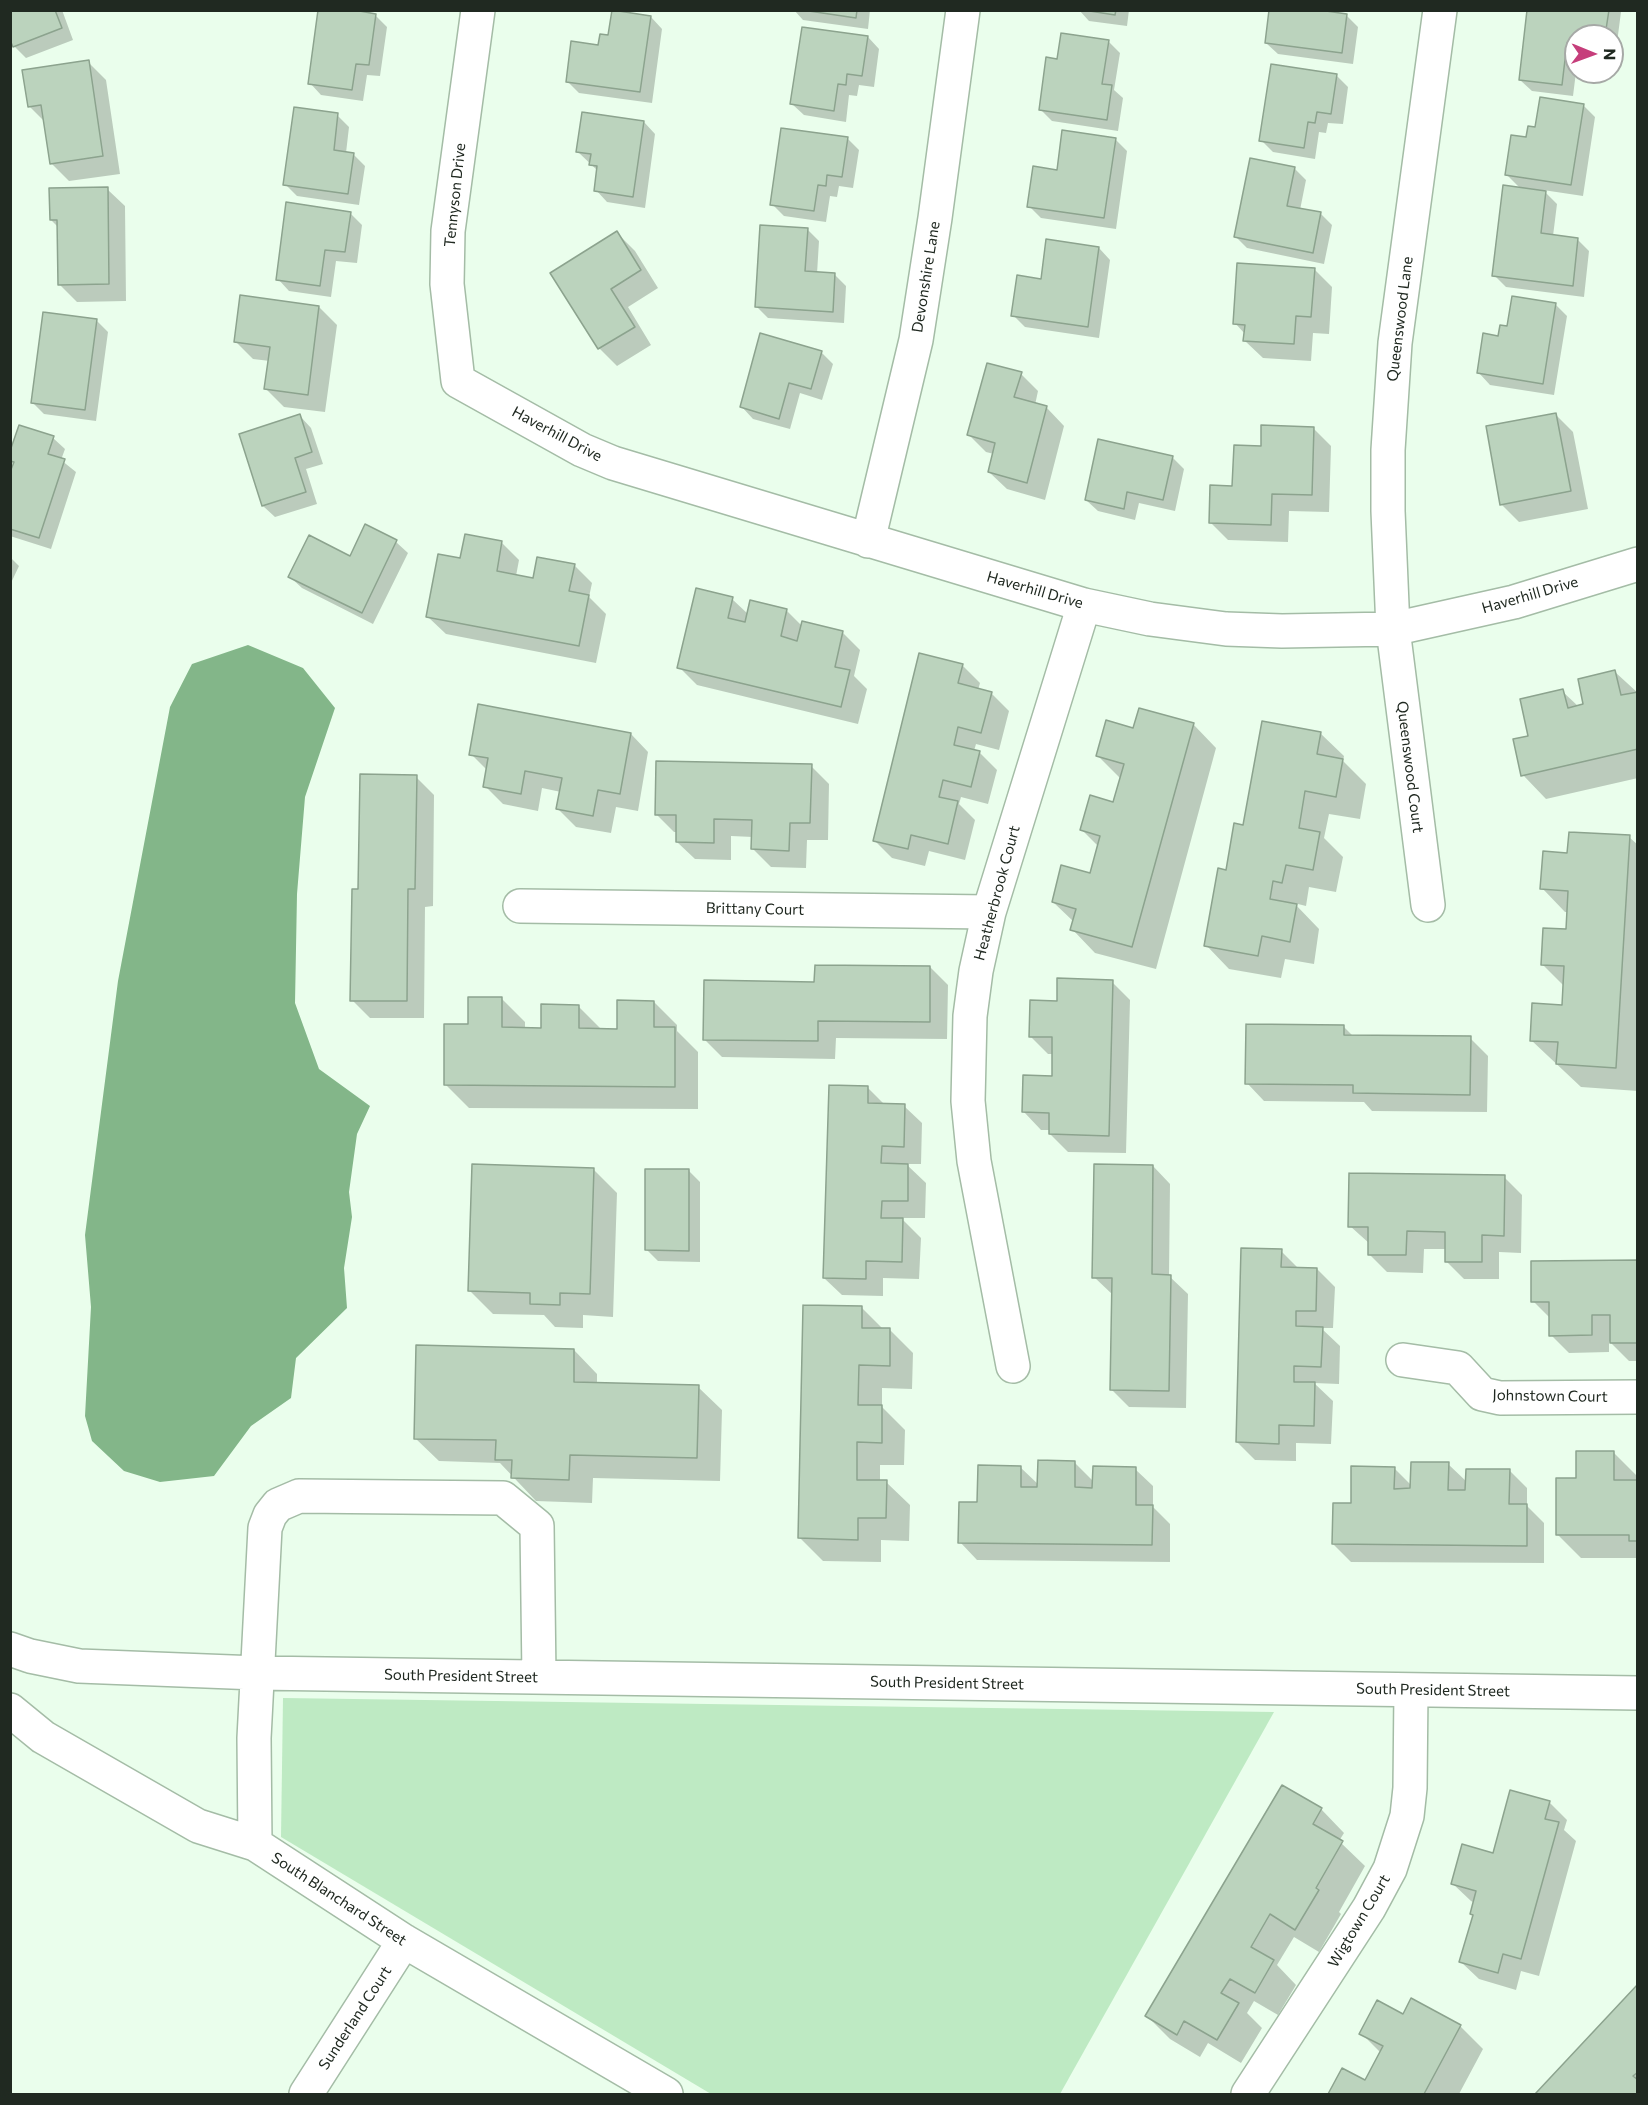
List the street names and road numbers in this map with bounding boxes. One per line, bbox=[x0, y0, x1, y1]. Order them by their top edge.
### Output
street label: Tennyson Drive bbox=[441, 142, 469, 248]
street label: Devonshire Lane bbox=[908, 220, 944, 334]
street label: Queenswood Lane bbox=[1383, 255, 1417, 383]
street label: Haverhill Drive bbox=[509, 403, 605, 465]
street label: Haverhill Drive bbox=[985, 568, 1085, 612]
street label: Haverhill Drive bbox=[1480, 573, 1580, 617]
street label: Queenswood Court bbox=[1393, 700, 1427, 834]
street label: Heatherbrook Court bbox=[970, 824, 1024, 962]
street label: Brittany Court bbox=[706, 899, 804, 919]
street label: Johnstown Court bbox=[1492, 1386, 1608, 1406]
street label: South President Street bbox=[384, 1666, 538, 1686]
street label: South President Street bbox=[870, 1673, 1024, 1693]
street label: South President Street bbox=[1356, 1680, 1510, 1700]
street label: South Blanchard Street bbox=[268, 1849, 410, 1949]
street label: Wigtown Court bbox=[1324, 1871, 1394, 1971]
street label: Sunderland Court bbox=[315, 1963, 395, 2073]

